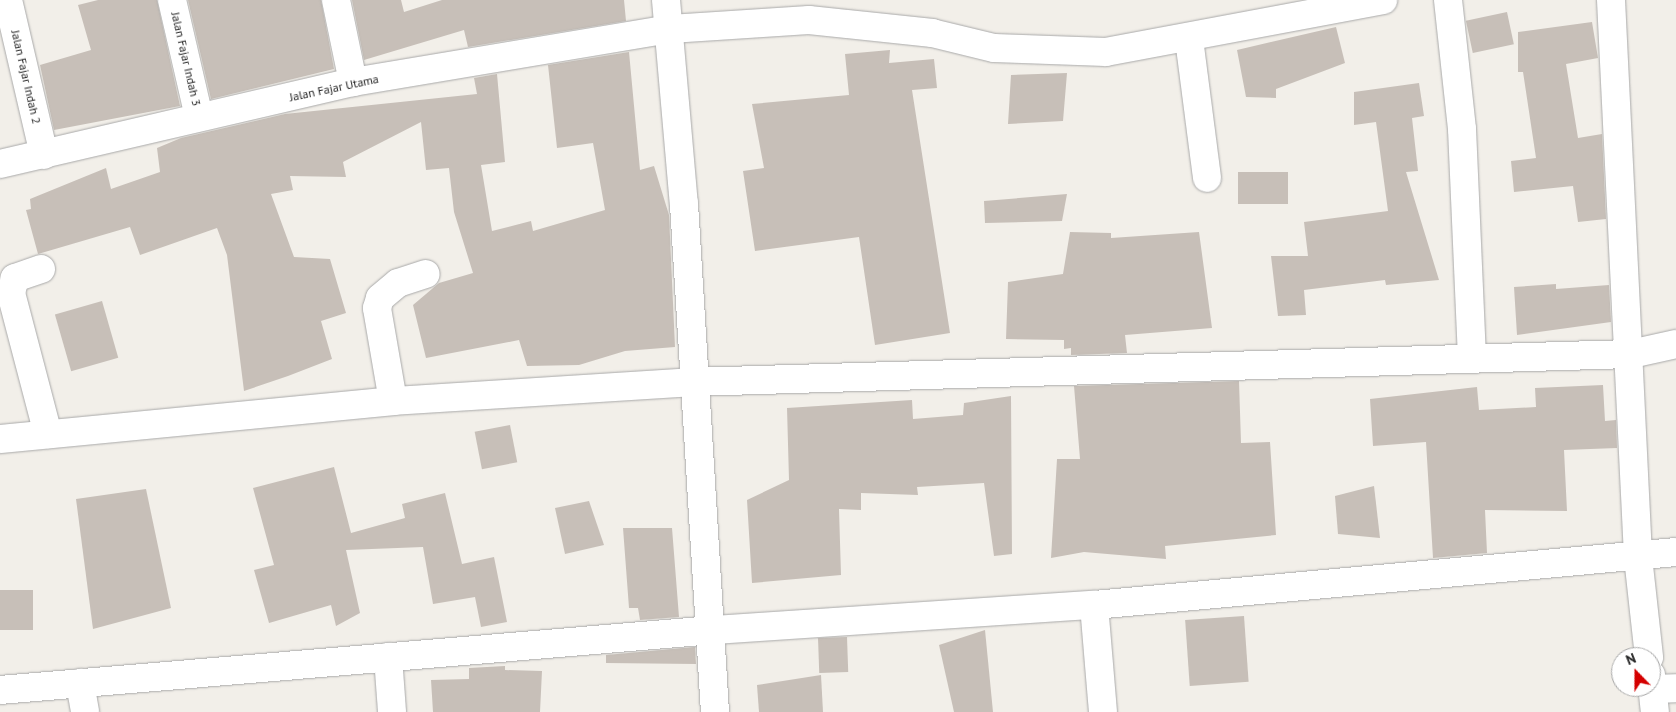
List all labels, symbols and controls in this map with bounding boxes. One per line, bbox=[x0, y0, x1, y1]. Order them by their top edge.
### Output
street label: Jalan Fajar Indah 3 bbox=[168, 11, 204, 107]
street label: Jalan Fajar Indah 2 bbox=[8, 29, 44, 125]
street label: Jalan Fajar Utama bbox=[288, 72, 380, 104]
north arrow bbox=[1611, 647, 1661, 697]
text: N bbox=[1623, 649, 1638, 669]

